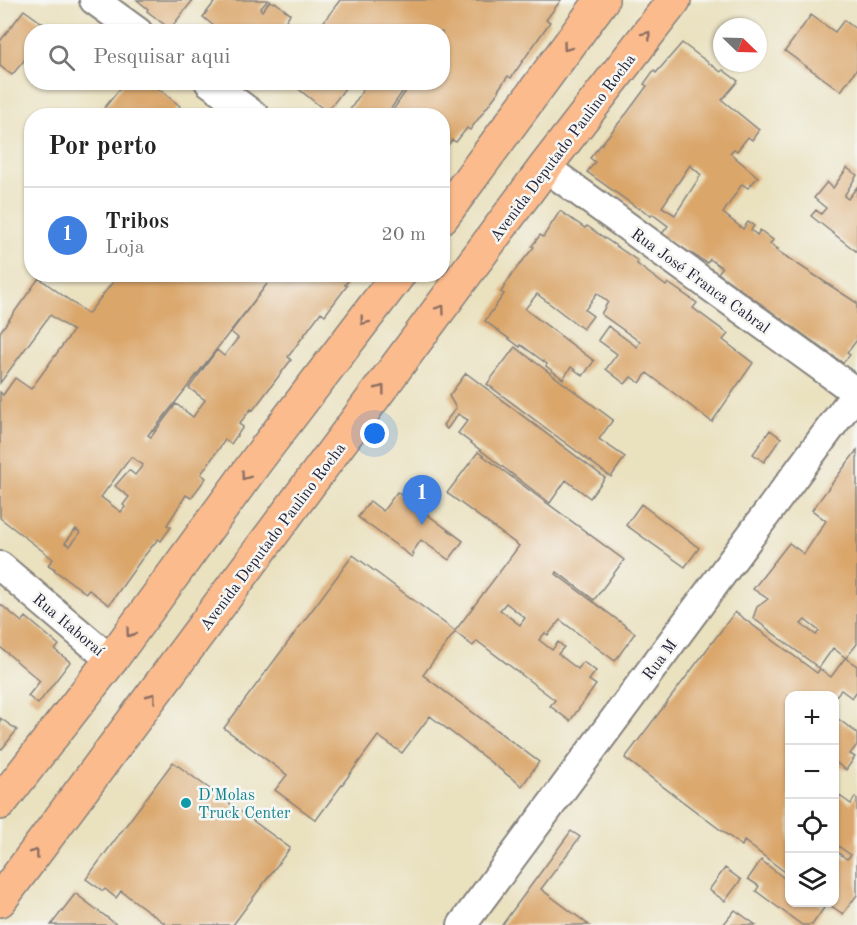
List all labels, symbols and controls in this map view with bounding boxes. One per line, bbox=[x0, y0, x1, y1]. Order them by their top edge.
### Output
north arrow bbox=[713, 18, 767, 72]
search box bbox=[24, 24, 450, 90]
one-way arrow bbox=[639, 31, 650, 42]
icon: search bbox=[45, 41, 78, 74]
one-way arrow bbox=[564, 41, 575, 52]
text: Pesquisar aqui bbox=[93, 46, 230, 68]
street label: Avenida Deputado Paulino Rocha bbox=[488, 51, 639, 245]
text: Por perto bbox=[48, 134, 157, 160]
text: Tribos bbox=[105, 211, 169, 233]
text: 1 bbox=[62, 225, 73, 245]
text: 20 m bbox=[381, 225, 426, 245]
street label: Rua José Franca Cabral bbox=[628, 226, 772, 337]
text: Loja bbox=[105, 238, 145, 258]
one-way arrow bbox=[434, 304, 445, 315]
one-way arrow bbox=[360, 314, 371, 325]
one-way arrow bbox=[374, 385, 385, 396]
your location bbox=[360, 419, 389, 448]
street label: Avenida Deputado Paulino Rocha bbox=[198, 440, 349, 634]
one-way arrow bbox=[242, 469, 253, 480]
pin: 1 bbox=[402, 476, 442, 525]
street label: Rua Itaboraí bbox=[29, 591, 107, 660]
one-way arrow bbox=[126, 627, 137, 638]
street label: Rua M bbox=[640, 637, 681, 683]
map controls bbox=[785, 691, 839, 907]
button: + bbox=[785, 691, 839, 745]
one-way arrow bbox=[144, 693, 155, 704]
button: − bbox=[785, 745, 839, 799]
place label: D'Molas Truck Center bbox=[198, 788, 291, 822]
marker: D'Molas Truck Center bbox=[179, 796, 193, 810]
button: locate bbox=[785, 799, 839, 853]
one-way arrow bbox=[28, 849, 39, 860]
button: layers bbox=[785, 853, 839, 907]

